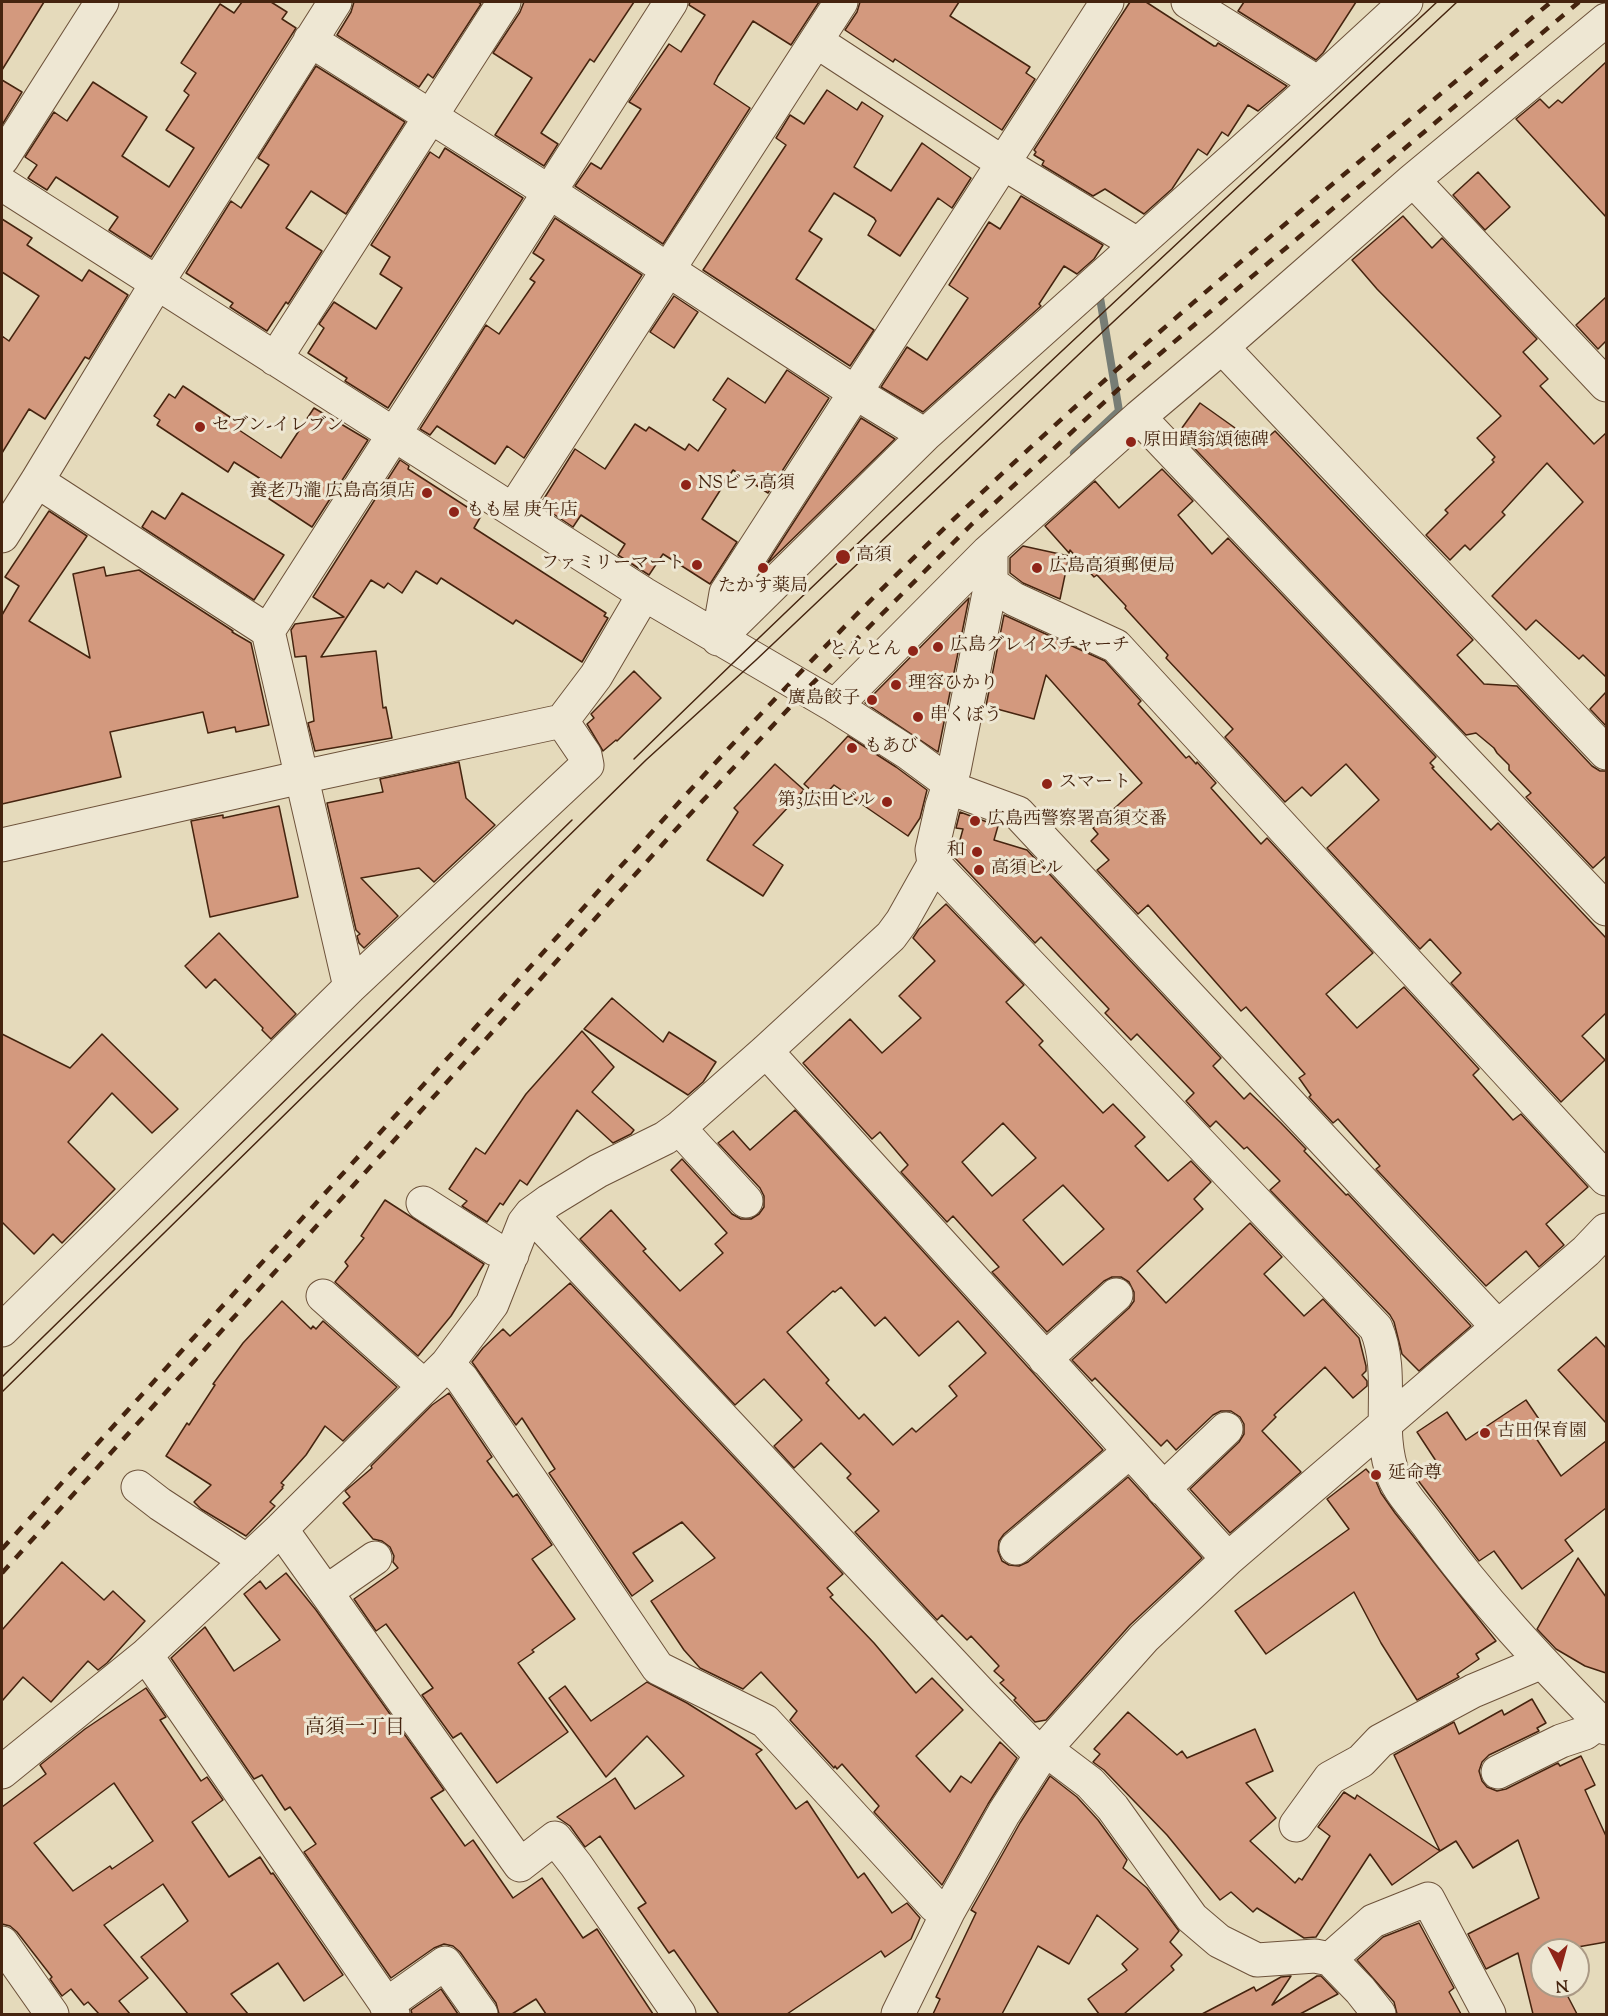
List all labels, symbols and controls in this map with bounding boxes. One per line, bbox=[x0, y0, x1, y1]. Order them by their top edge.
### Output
place label: セブン-イレブン bbox=[212, 416, 344, 438]
marker: セブン-イレブン bbox=[193, 420, 207, 434]
place label: 原田蹟翁頌徳碑 bbox=[1143, 431, 1269, 453]
marker: 原田蹟翁頌徳碑 bbox=[1124, 435, 1138, 449]
place label: NSビラ高須 bbox=[698, 474, 795, 496]
marker: NSビラ高須 bbox=[679, 478, 693, 492]
place label: 養老乃瀧 広島高須店 bbox=[249, 482, 415, 504]
marker: 養老乃瀧 広島高須店 bbox=[420, 486, 434, 500]
place label: もも屋 庚午店 bbox=[466, 501, 578, 523]
marker: もも屋 庚午店 bbox=[447, 505, 461, 519]
place label: 高須 bbox=[856, 546, 892, 568]
marker: 高須 bbox=[834, 548, 852, 566]
place label: ファミリーマート bbox=[541, 554, 685, 576]
place label: 広島高須郵便局 bbox=[1049, 557, 1175, 579]
marker: ファミリーマート bbox=[690, 558, 704, 572]
marker: たかす薬局 bbox=[756, 561, 770, 575]
marker: 広島高須郵便局 bbox=[1030, 561, 1044, 575]
place label: たかす薬局 bbox=[718, 577, 808, 599]
place label: 広島グレイスチャーチ bbox=[950, 636, 1130, 658]
place label: とんとん bbox=[829, 640, 901, 662]
marker: 広島グレイスチャーチ bbox=[931, 640, 945, 654]
marker: とんとん bbox=[906, 644, 920, 658]
place label: 理容ひかり bbox=[908, 674, 998, 696]
marker: 理容ひかり bbox=[889, 678, 903, 692]
place label: 廣島餃子 bbox=[788, 689, 860, 711]
marker: 廣島餃子 bbox=[865, 693, 879, 707]
place label: 串くぼう bbox=[930, 706, 1002, 728]
marker: 串くぼう bbox=[911, 710, 925, 724]
place label: もあび bbox=[864, 737, 918, 759]
marker: もあび bbox=[845, 741, 859, 755]
place label: スマート bbox=[1059, 773, 1131, 795]
marker: スマート bbox=[1040, 777, 1054, 791]
place label: 第3広田ビル bbox=[778, 791, 875, 813]
marker: 第3広田ビル bbox=[880, 795, 894, 809]
place label: 広島西警察署高須交番 bbox=[987, 810, 1167, 832]
marker: 広島西警察署高須交番 bbox=[968, 814, 982, 828]
place label: 和 bbox=[947, 841, 965, 863]
marker: 和 bbox=[970, 845, 984, 859]
place label: 高須ビル bbox=[991, 859, 1063, 881]
marker: 高須ビル bbox=[972, 863, 986, 877]
place label: 古田保育園 bbox=[1497, 1422, 1587, 1444]
marker: 古田保育園 bbox=[1478, 1426, 1492, 1440]
place label: 延命尊 bbox=[1388, 1464, 1442, 1486]
marker: 延命尊 bbox=[1369, 1468, 1383, 1482]
district label: 高須一丁目 bbox=[305, 1718, 405, 1742]
north arrow bbox=[1530, 1938, 1590, 1998]
text: N bbox=[1554, 1972, 1569, 1997]

